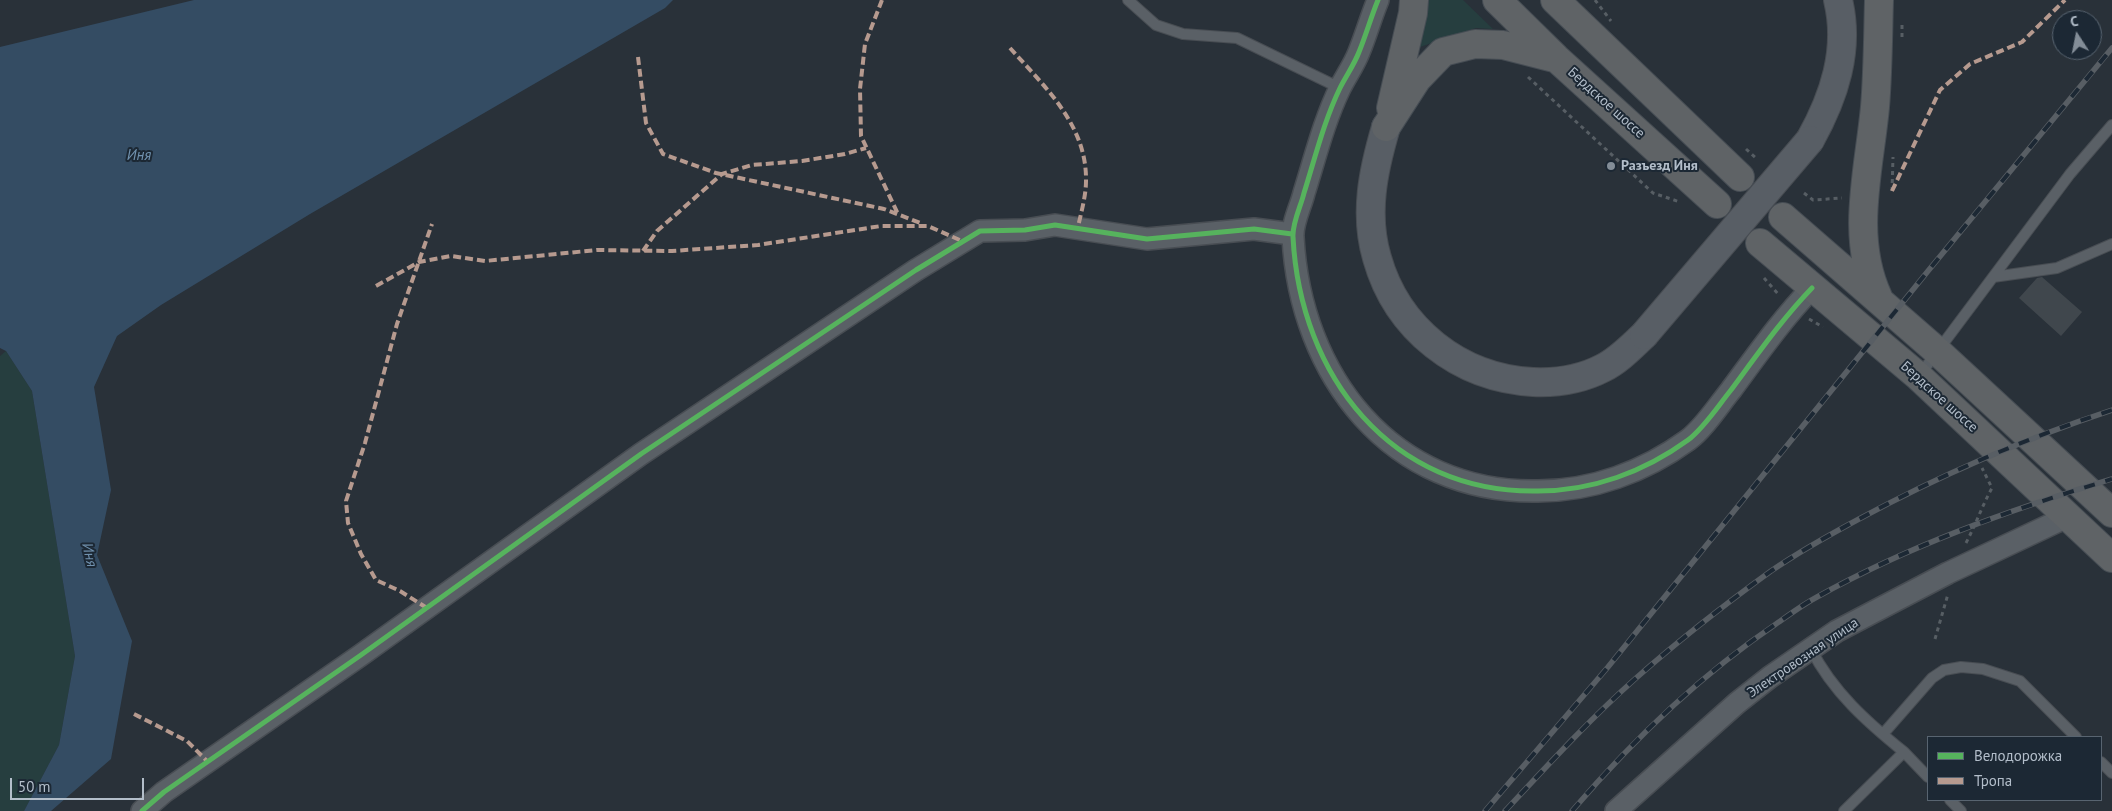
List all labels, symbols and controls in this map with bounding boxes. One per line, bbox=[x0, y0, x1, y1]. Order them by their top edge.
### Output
north arrow bbox=[2052, 10, 2102, 60]
text: С bbox=[2069, 12, 2080, 31]
street label: Бердское шоссе bbox=[1564, 64, 1648, 142]
water label: Иня bbox=[127, 147, 151, 165]
place label: Разъезд Иня bbox=[1621, 158, 1698, 174]
marker: Разъезд Иня bbox=[1605, 160, 1617, 172]
street label: Бердское шоссе bbox=[1897, 358, 1981, 436]
water label: Иня bbox=[77, 541, 101, 569]
street label: Электровозная улица bbox=[1744, 615, 1862, 701]
legend bbox=[1927, 736, 2102, 801]
text: Велодорожка bbox=[1974, 746, 2062, 765]
scale bar bbox=[12, 768, 146, 800]
text: Тропа bbox=[1974, 771, 2012, 790]
text: 50 m bbox=[18, 777, 51, 796]

